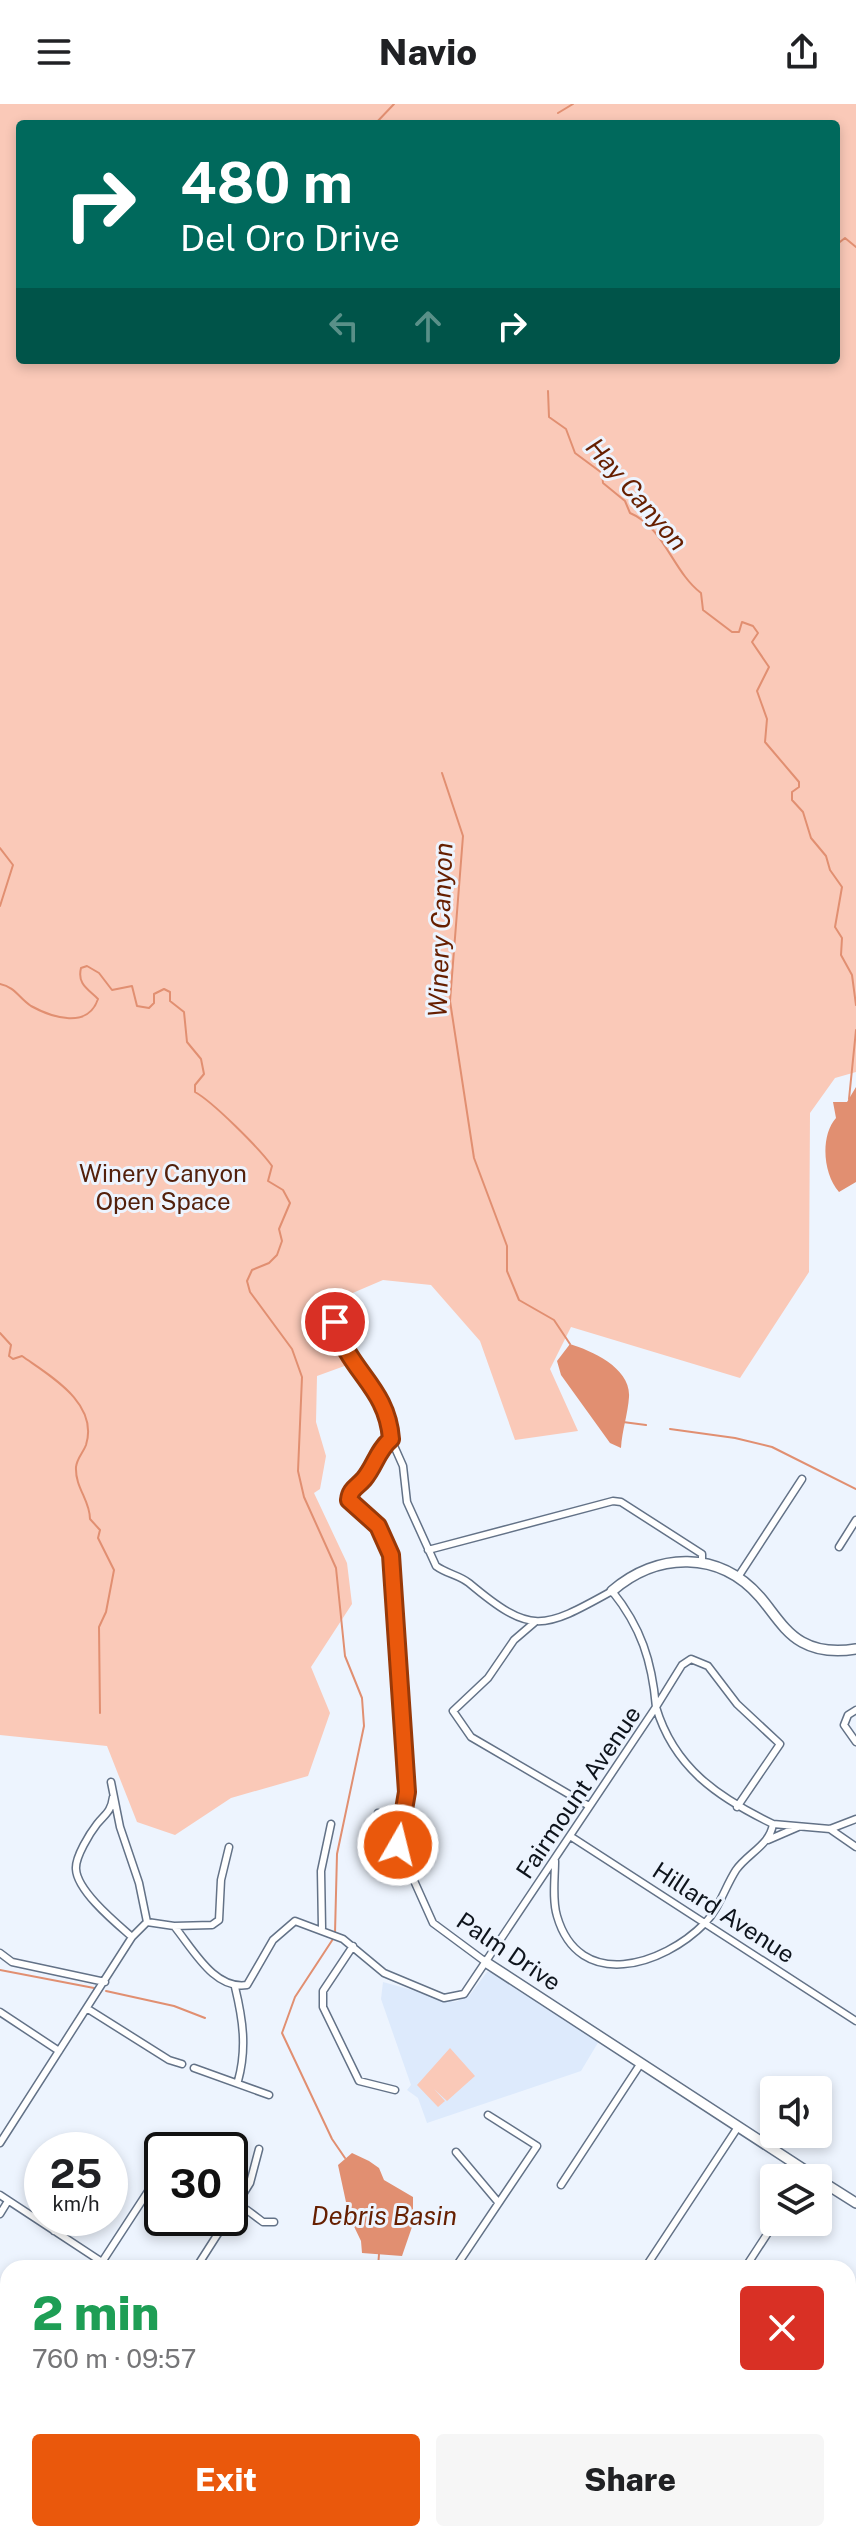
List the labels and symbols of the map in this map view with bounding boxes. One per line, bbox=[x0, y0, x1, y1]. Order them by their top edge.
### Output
water label: Hay Canyon bbox=[580, 431, 694, 557]
water label: Winery Canyon bbox=[421, 842, 459, 1018]
park label: Winery Canyon Open Space bbox=[79, 1159, 247, 1215]
pin bbox=[301, 1288, 369, 1356]
street label: Fairmount Avenue bbox=[510, 1700, 646, 1884]
position arrow bbox=[356, 1803, 440, 1887]
street label: Hillard Avenue bbox=[648, 1856, 800, 1968]
street label: Palm Drive bbox=[452, 1906, 566, 1996]
speed limit sign: 30 bbox=[144, 2132, 248, 2236]
water label: Debris Basin bbox=[311, 2200, 457, 2231]

